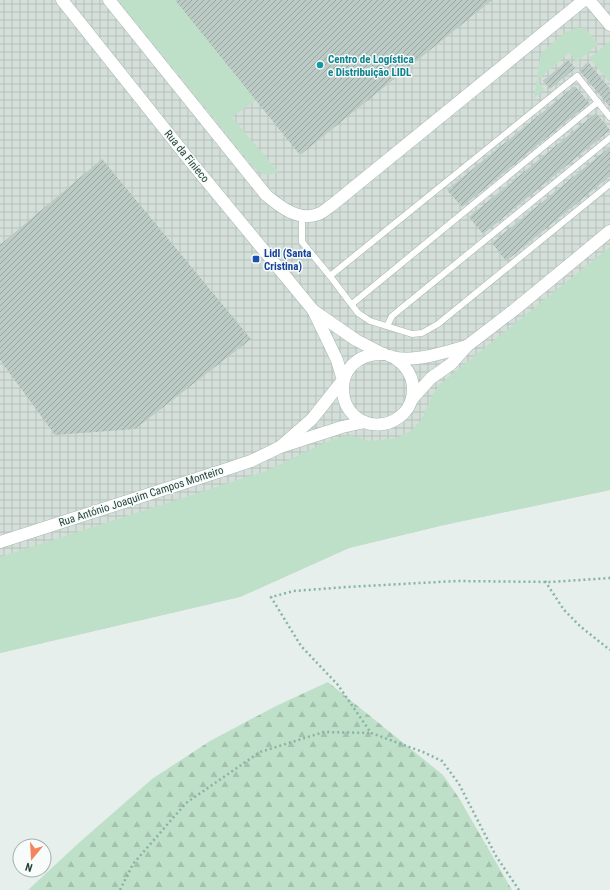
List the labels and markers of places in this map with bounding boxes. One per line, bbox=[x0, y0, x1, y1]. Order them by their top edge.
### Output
place label: Centro de Logística e Distribuição LIDL bbox=[328, 53, 414, 79]
marker: Centro de Logística e Distribuição LIDL bbox=[315, 60, 325, 70]
place label: Lidl (Santa Cristina) bbox=[264, 247, 311, 273]
marker: Lidl (Santa Cristina) bbox=[251, 254, 261, 264]

